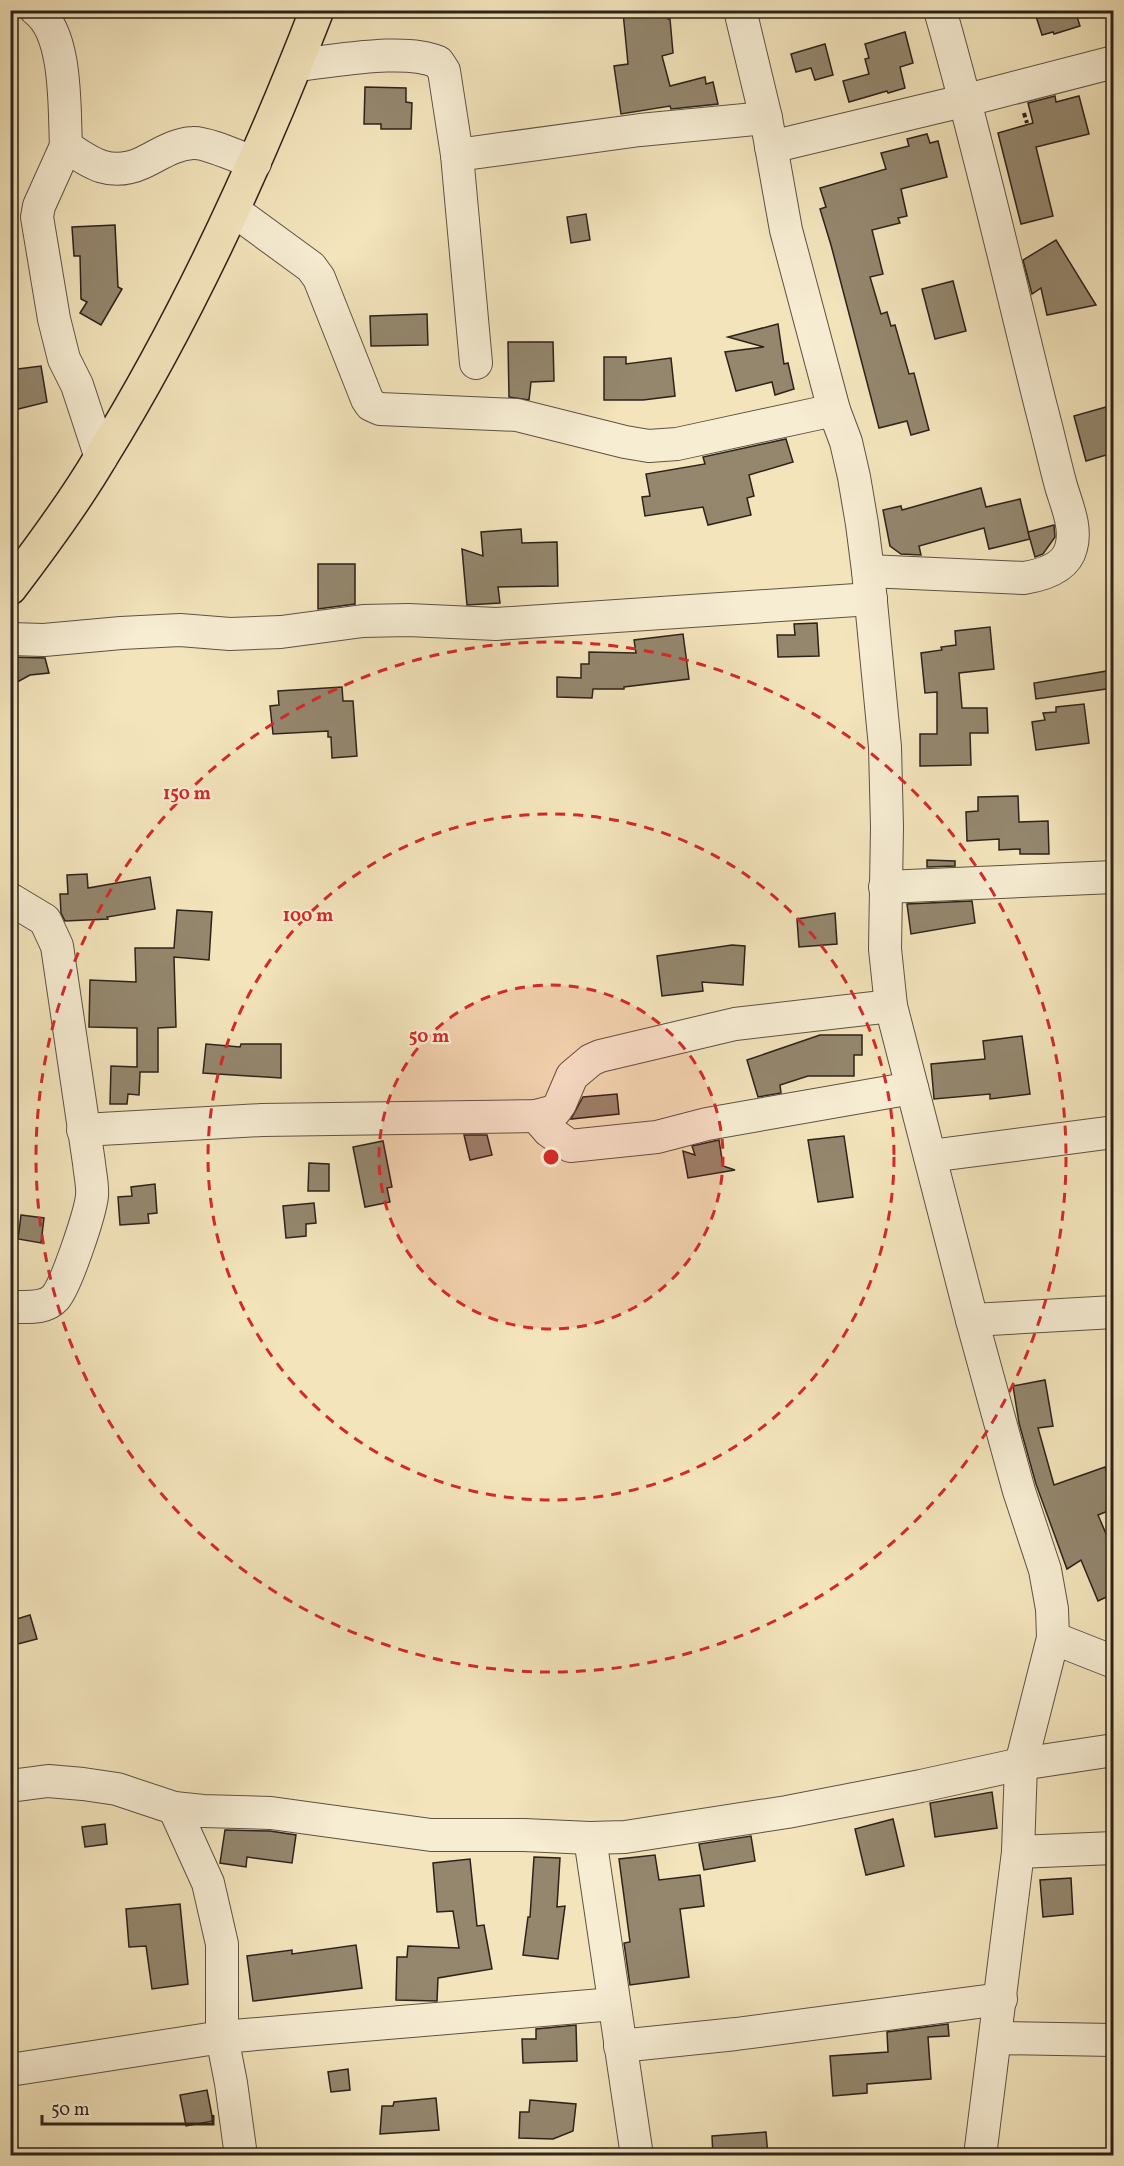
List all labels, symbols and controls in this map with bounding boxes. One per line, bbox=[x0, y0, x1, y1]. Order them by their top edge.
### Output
text: 150 m bbox=[163, 782, 211, 807]
text: 100 m bbox=[283, 904, 333, 929]
text: 50 m bbox=[409, 1025, 449, 1050]
centre of rings bbox=[541, 1147, 561, 1167]
scale bar bbox=[42, 2088, 213, 2126]
text: 50 m bbox=[51, 2098, 90, 2123]

